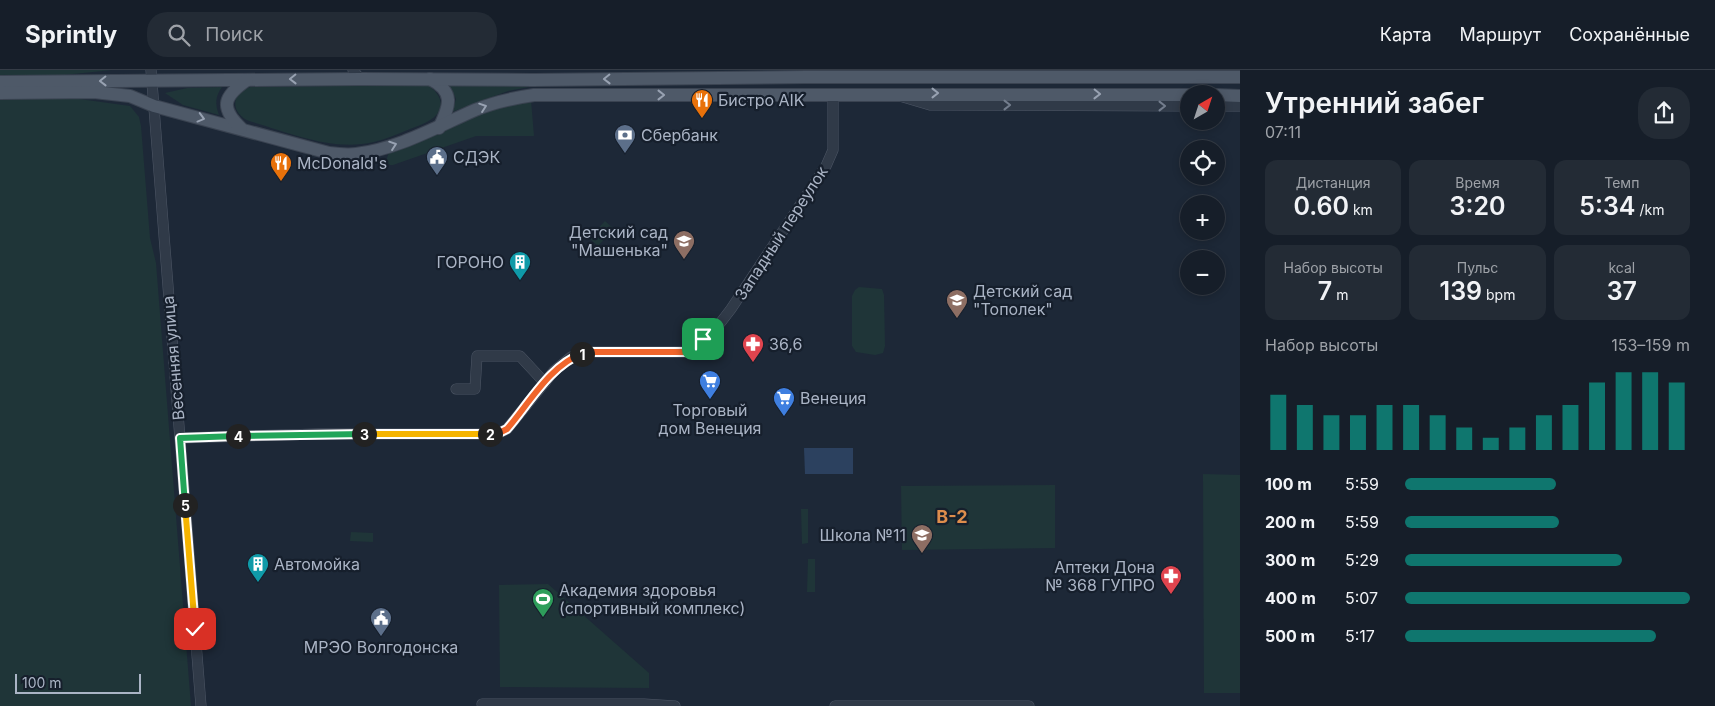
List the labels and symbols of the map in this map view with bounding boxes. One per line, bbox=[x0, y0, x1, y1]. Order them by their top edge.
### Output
one-way arrow bbox=[289, 74, 297, 84]
one-way arrow bbox=[603, 74, 610, 84]
one-way arrow bbox=[99, 76, 107, 86]
north arrow bbox=[1180, 85, 1225, 130]
restaurant icon: Бистро AIK bbox=[690, 88, 714, 119]
one-way arrow bbox=[931, 88, 939, 98]
one-way arrow bbox=[1094, 89, 1101, 99]
one-way arrow bbox=[658, 90, 666, 100]
place label: Бистро AIK bbox=[718, 90, 805, 110]
one-way arrow bbox=[1004, 100, 1011, 110]
one-way arrow bbox=[1158, 101, 1166, 111]
one-way arrow bbox=[478, 103, 487, 113]
one-way arrow bbox=[197, 113, 205, 123]
bank icon: Сбербанк bbox=[613, 123, 637, 154]
place label: Сбербанк bbox=[641, 125, 718, 145]
one-way arrow bbox=[388, 141, 397, 151]
public building icon: СДЭК bbox=[425, 145, 449, 176]
place label: СДЭК bbox=[453, 147, 500, 167]
restaurant icon: McDonald's bbox=[269, 151, 293, 182]
place label: McDonald's bbox=[297, 153, 387, 173]
street label: Западный переулок bbox=[730, 162, 832, 304]
place label: Детский сад "Машенька" bbox=[569, 222, 668, 260]
school or university icon: Детский сад "Машенька" bbox=[672, 229, 696, 260]
building icon: ГОРОНО bbox=[508, 250, 532, 281]
place label: ГОРОНО bbox=[436, 252, 504, 272]
place label: Детский сад "Тополек" bbox=[973, 281, 1072, 319]
school or university icon: Детский сад "Тополек" bbox=[945, 288, 969, 319]
street label: Весенняя улица bbox=[158, 295, 188, 421]
pin bbox=[682, 318, 724, 360]
pharmacy icon: 36,6 bbox=[741, 332, 765, 363]
place label: 36,6 bbox=[769, 334, 802, 354]
pin: 1 bbox=[570, 342, 594, 366]
supermarket icon: Торговый дом Венеция bbox=[698, 369, 722, 400]
supermarket icon: Венеция bbox=[772, 386, 796, 417]
place label: Венеция bbox=[800, 388, 866, 408]
place label: Торговый дом Венеция bbox=[659, 400, 761, 438]
pin: 3 bbox=[352, 422, 376, 446]
pin: 2 bbox=[478, 422, 502, 446]
pin: 4 bbox=[226, 424, 250, 448]
pin: 5 bbox=[172, 492, 198, 518]
district label: В-2 bbox=[936, 506, 968, 527]
school or university icon: Школа №11 bbox=[910, 523, 934, 554]
place label: Школа №11 bbox=[820, 525, 906, 545]
building icon: Автомойка bbox=[246, 552, 270, 583]
place label: Автомойка bbox=[274, 554, 360, 574]
place label: Аптеки Дона № 368 ГУПРО bbox=[1045, 557, 1155, 595]
pharmacy icon: Аптеки Дона № 368 ГУПРО bbox=[1159, 564, 1183, 595]
place label: Академия здоровья (спортивный комплекс) bbox=[559, 580, 745, 618]
sports icon: Академия здоровья (спортивный комплекс) bbox=[531, 587, 555, 618]
public building icon: МРЭО Волгодонска bbox=[369, 606, 393, 637]
pin bbox=[174, 608, 216, 650]
place label: МРЭО Волгодонска bbox=[304, 637, 458, 657]
scale bar bbox=[15, 671, 141, 694]

